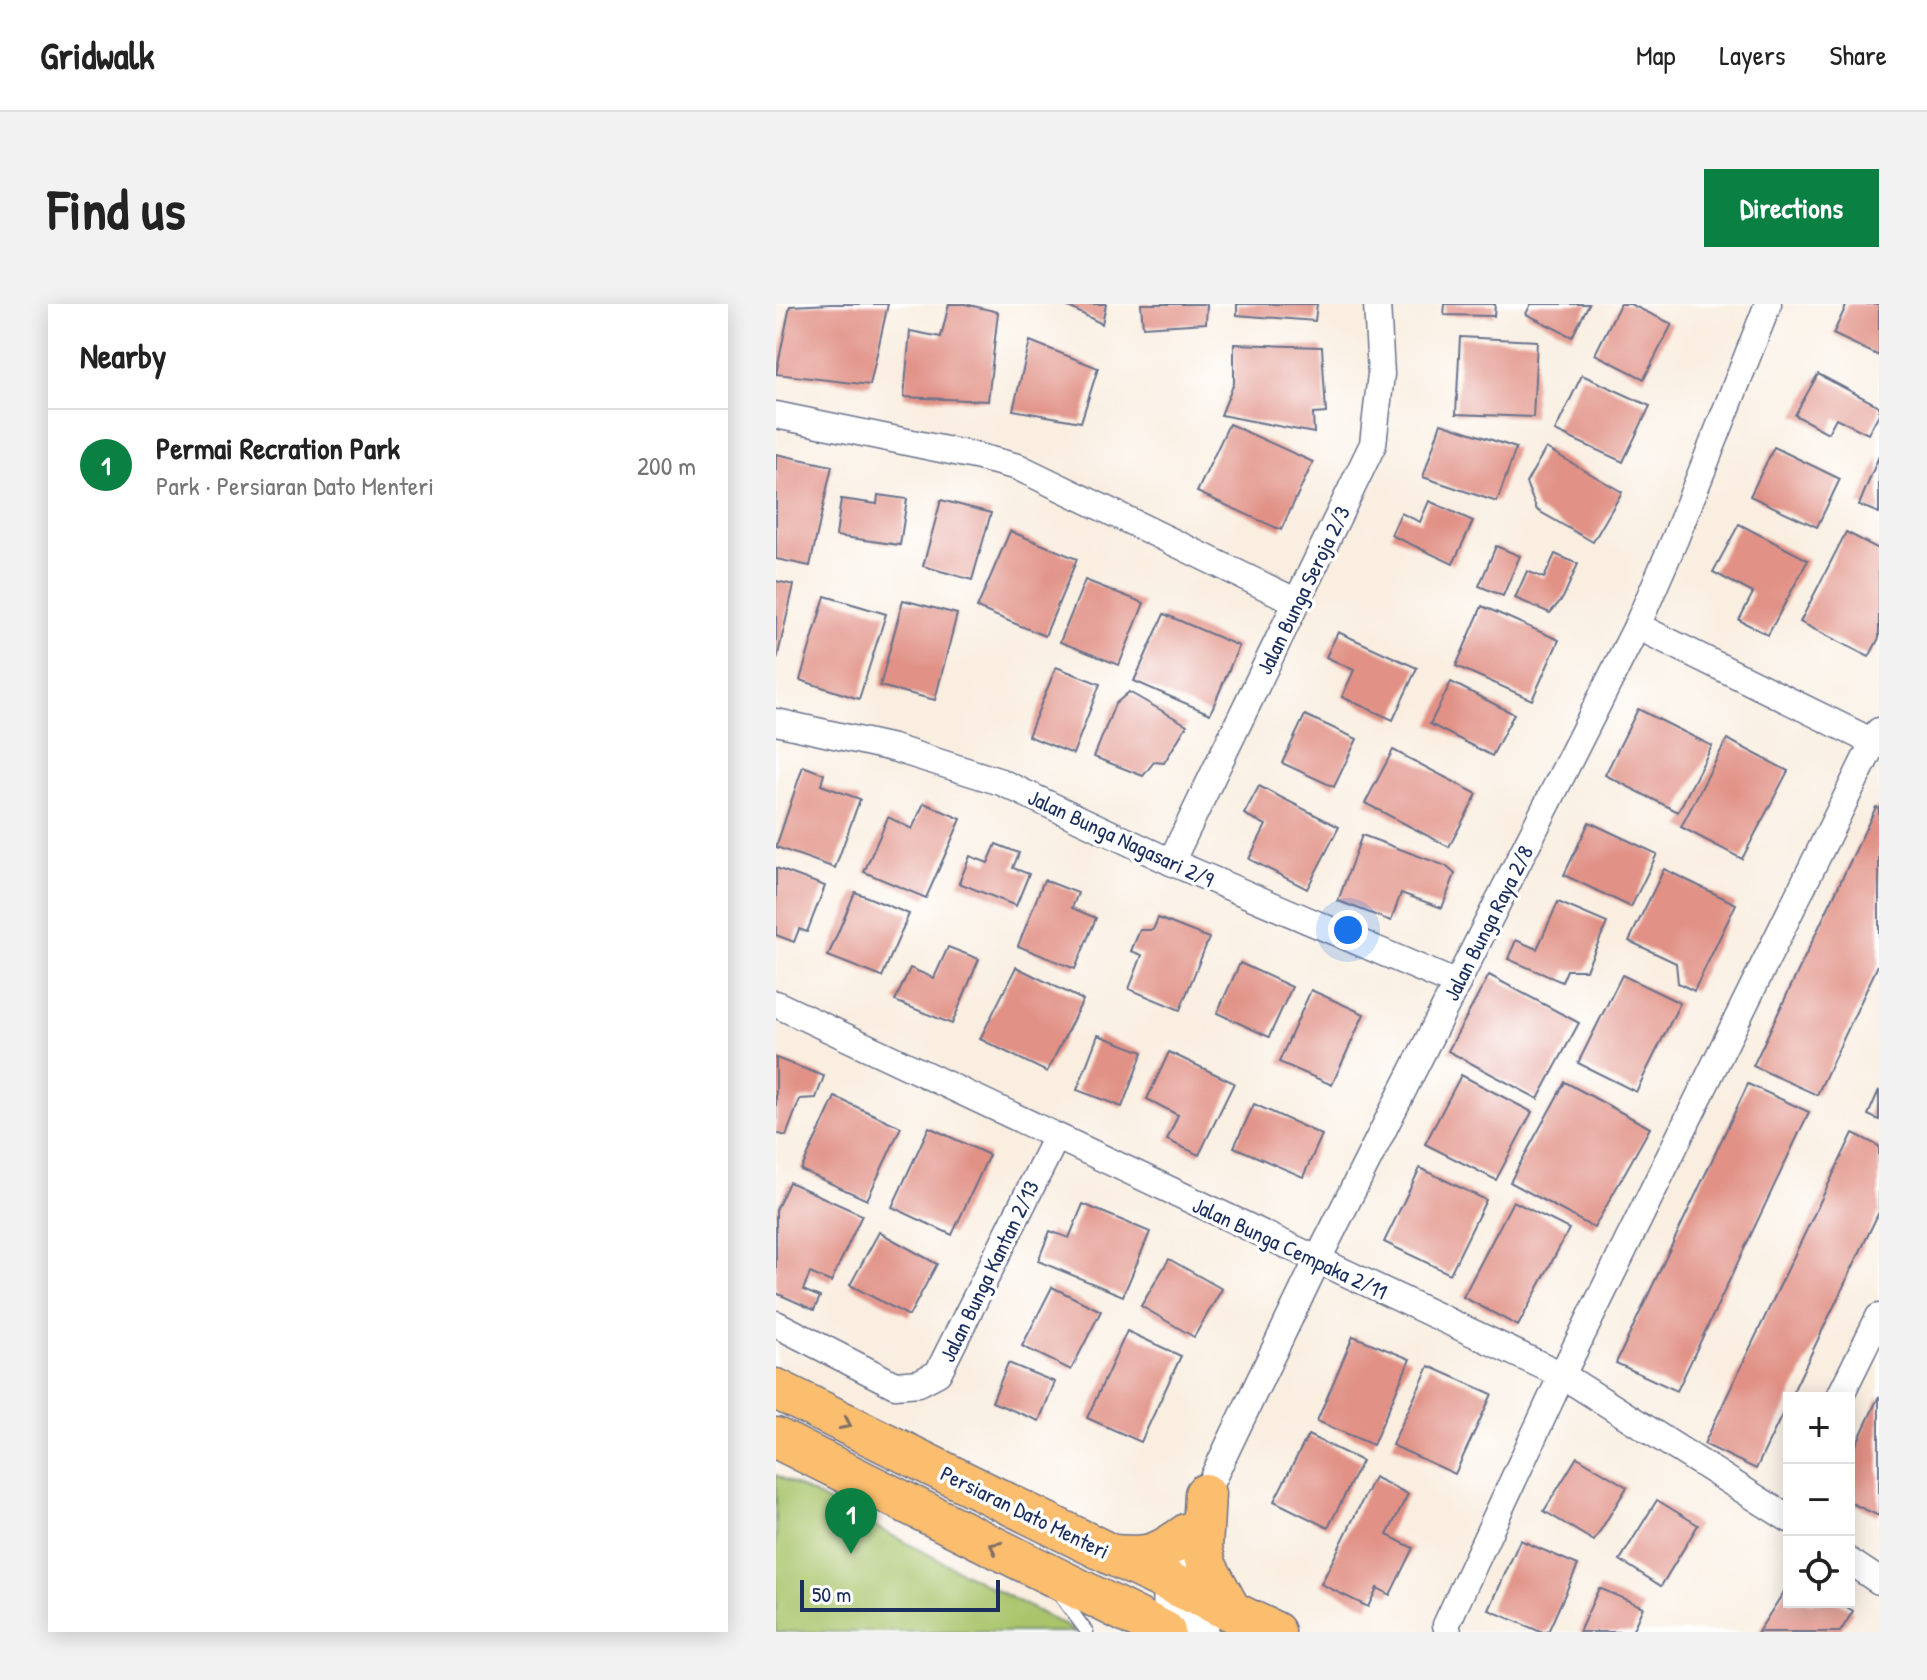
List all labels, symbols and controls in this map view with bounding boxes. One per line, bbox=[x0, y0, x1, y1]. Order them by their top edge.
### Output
text: Gridwalk bbox=[40, 29, 155, 81]
text: Map bbox=[1636, 36, 1676, 74]
text: Layers bbox=[1720, 36, 1785, 74]
text: Share bbox=[1829, 36, 1887, 74]
button: Directions bbox=[1704, 169, 1879, 247]
text: Find us bbox=[48, 171, 186, 246]
text: Nearby bbox=[80, 333, 166, 379]
text: Permai Recration Park bbox=[156, 428, 400, 468]
text: 1 bbox=[101, 448, 111, 483]
text: 200 m bbox=[637, 448, 696, 483]
text: Park · Persiaran Dato Menteri bbox=[156, 468, 434, 503]
street label: Jalan Bunga Seroja 2/3 bbox=[1249, 501, 1357, 679]
street label: Jalan Bunga Nagasari 2/9 bbox=[1023, 782, 1219, 894]
street label: Jalan Bunga Raya 2/8 bbox=[1436, 840, 1540, 1006]
your location bbox=[1328, 910, 1368, 950]
street label: Jalan Bunga Kantan 2/13 bbox=[932, 1175, 1046, 1367]
street label: Jalan Bunga Cempaka 2/11 bbox=[1188, 1190, 1392, 1306]
map controls bbox=[1783, 1392, 1855, 1608]
button: + bbox=[1783, 1392, 1855, 1464]
one-way arrow bbox=[837, 1414, 852, 1429]
street label: Persiaran Dato Menteri bbox=[936, 1458, 1114, 1566]
button: − bbox=[1783, 1464, 1855, 1536]
pin: 1 bbox=[825, 1488, 877, 1554]
button: locate bbox=[1783, 1536, 1855, 1608]
one-way arrow bbox=[989, 1541, 1004, 1557]
scale bar bbox=[800, 1576, 1000, 1612]
text: 50 m bbox=[812, 1579, 851, 1609]

